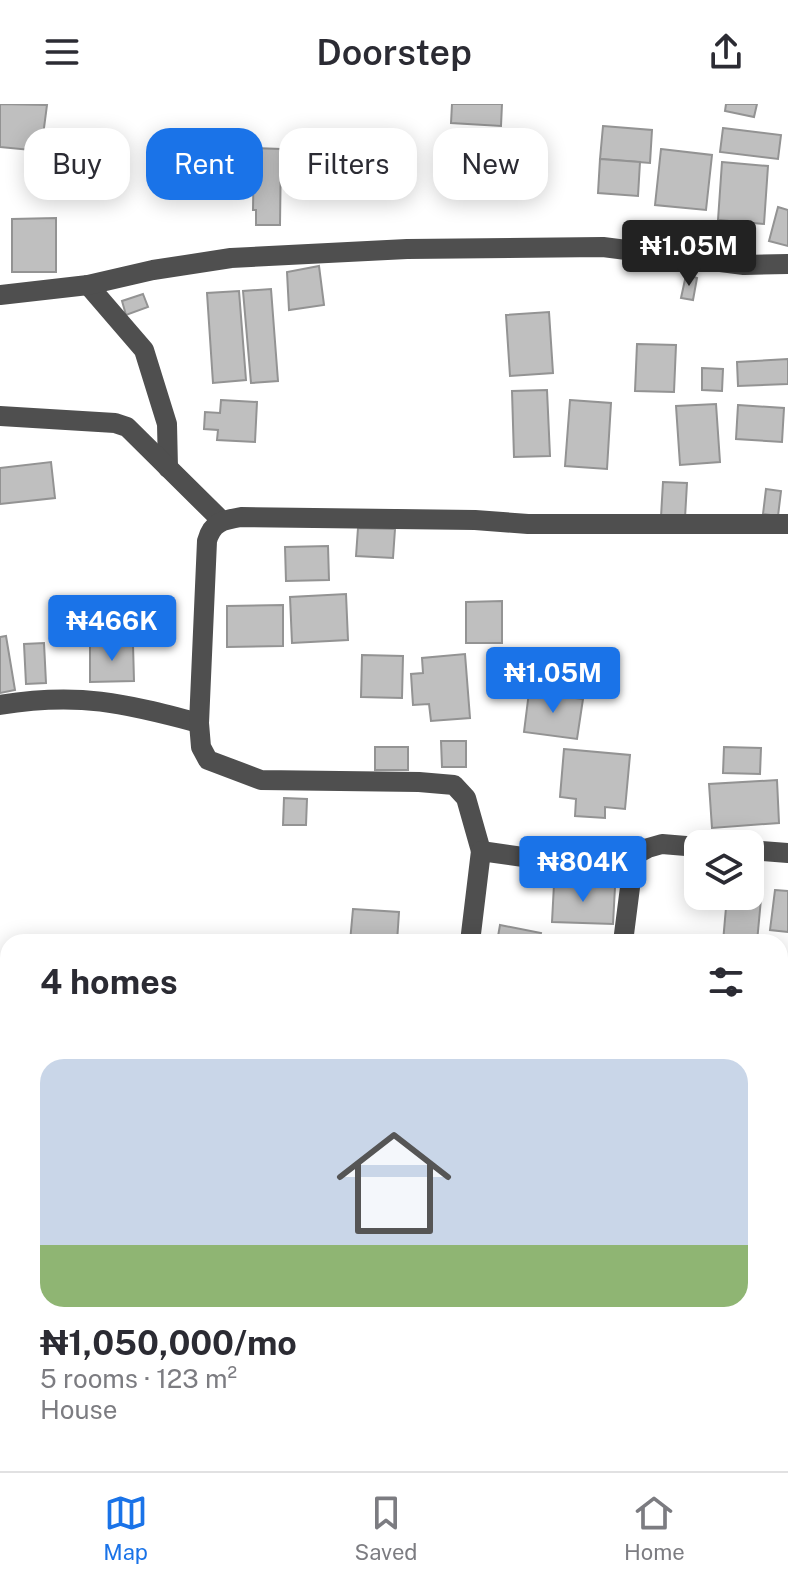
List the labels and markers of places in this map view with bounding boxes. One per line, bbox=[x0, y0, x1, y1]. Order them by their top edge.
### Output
pin: ₦1.05M bbox=[624, 220, 754, 288]
pin: ₦466K bbox=[56, 595, 168, 663]
pin: ₦1.05M bbox=[488, 647, 618, 715]
pin: ₦804K bbox=[527, 836, 639, 904]

